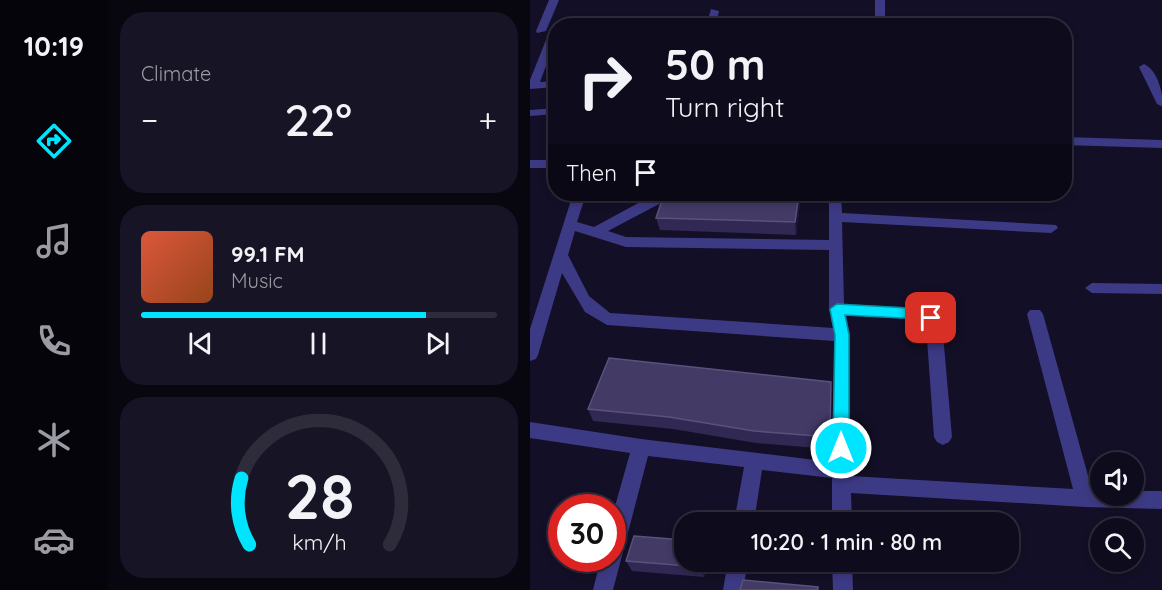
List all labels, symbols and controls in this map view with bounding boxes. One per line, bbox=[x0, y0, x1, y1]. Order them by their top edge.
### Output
text: 10:19 bbox=[24, 29, 84, 63]
text: 50 m bbox=[665, 38, 765, 91]
icon: right bbox=[566, 42, 644, 120]
text: Climate bbox=[141, 61, 211, 86]
text: Turn right bbox=[665, 90, 784, 124]
text: 22° bbox=[285, 91, 352, 147]
text: − bbox=[141, 99, 158, 140]
text: + bbox=[478, 99, 497, 140]
icon: directions bbox=[33, 120, 75, 162]
icon: arrive bbox=[629, 156, 662, 189]
text: Then bbox=[566, 159, 617, 187]
icon: music bbox=[33, 220, 75, 262]
text: 99.1 FM bbox=[231, 240, 305, 268]
text: Music bbox=[231, 268, 283, 293]
pin bbox=[905, 292, 956, 343]
icon: arrive bbox=[914, 301, 947, 334]
icon: phone bbox=[33, 320, 75, 362]
icon: previous bbox=[184, 327, 217, 360]
icon: pause bbox=[302, 327, 335, 360]
icon: next bbox=[421, 327, 454, 360]
position arrow bbox=[809, 416, 873, 480]
icon: climate bbox=[33, 419, 75, 461]
map controls bbox=[1090, 452, 1144, 572]
button: sound bbox=[1090, 452, 1144, 506]
text: 28 bbox=[284, 457, 354, 535]
speed limit sign: 30 bbox=[548, 494, 626, 572]
button: search bbox=[1090, 518, 1144, 572]
icon: car bbox=[33, 519, 75, 561]
text: 10:20 · 1 min · 80 m bbox=[751, 528, 942, 556]
text: km/h bbox=[292, 529, 346, 555]

